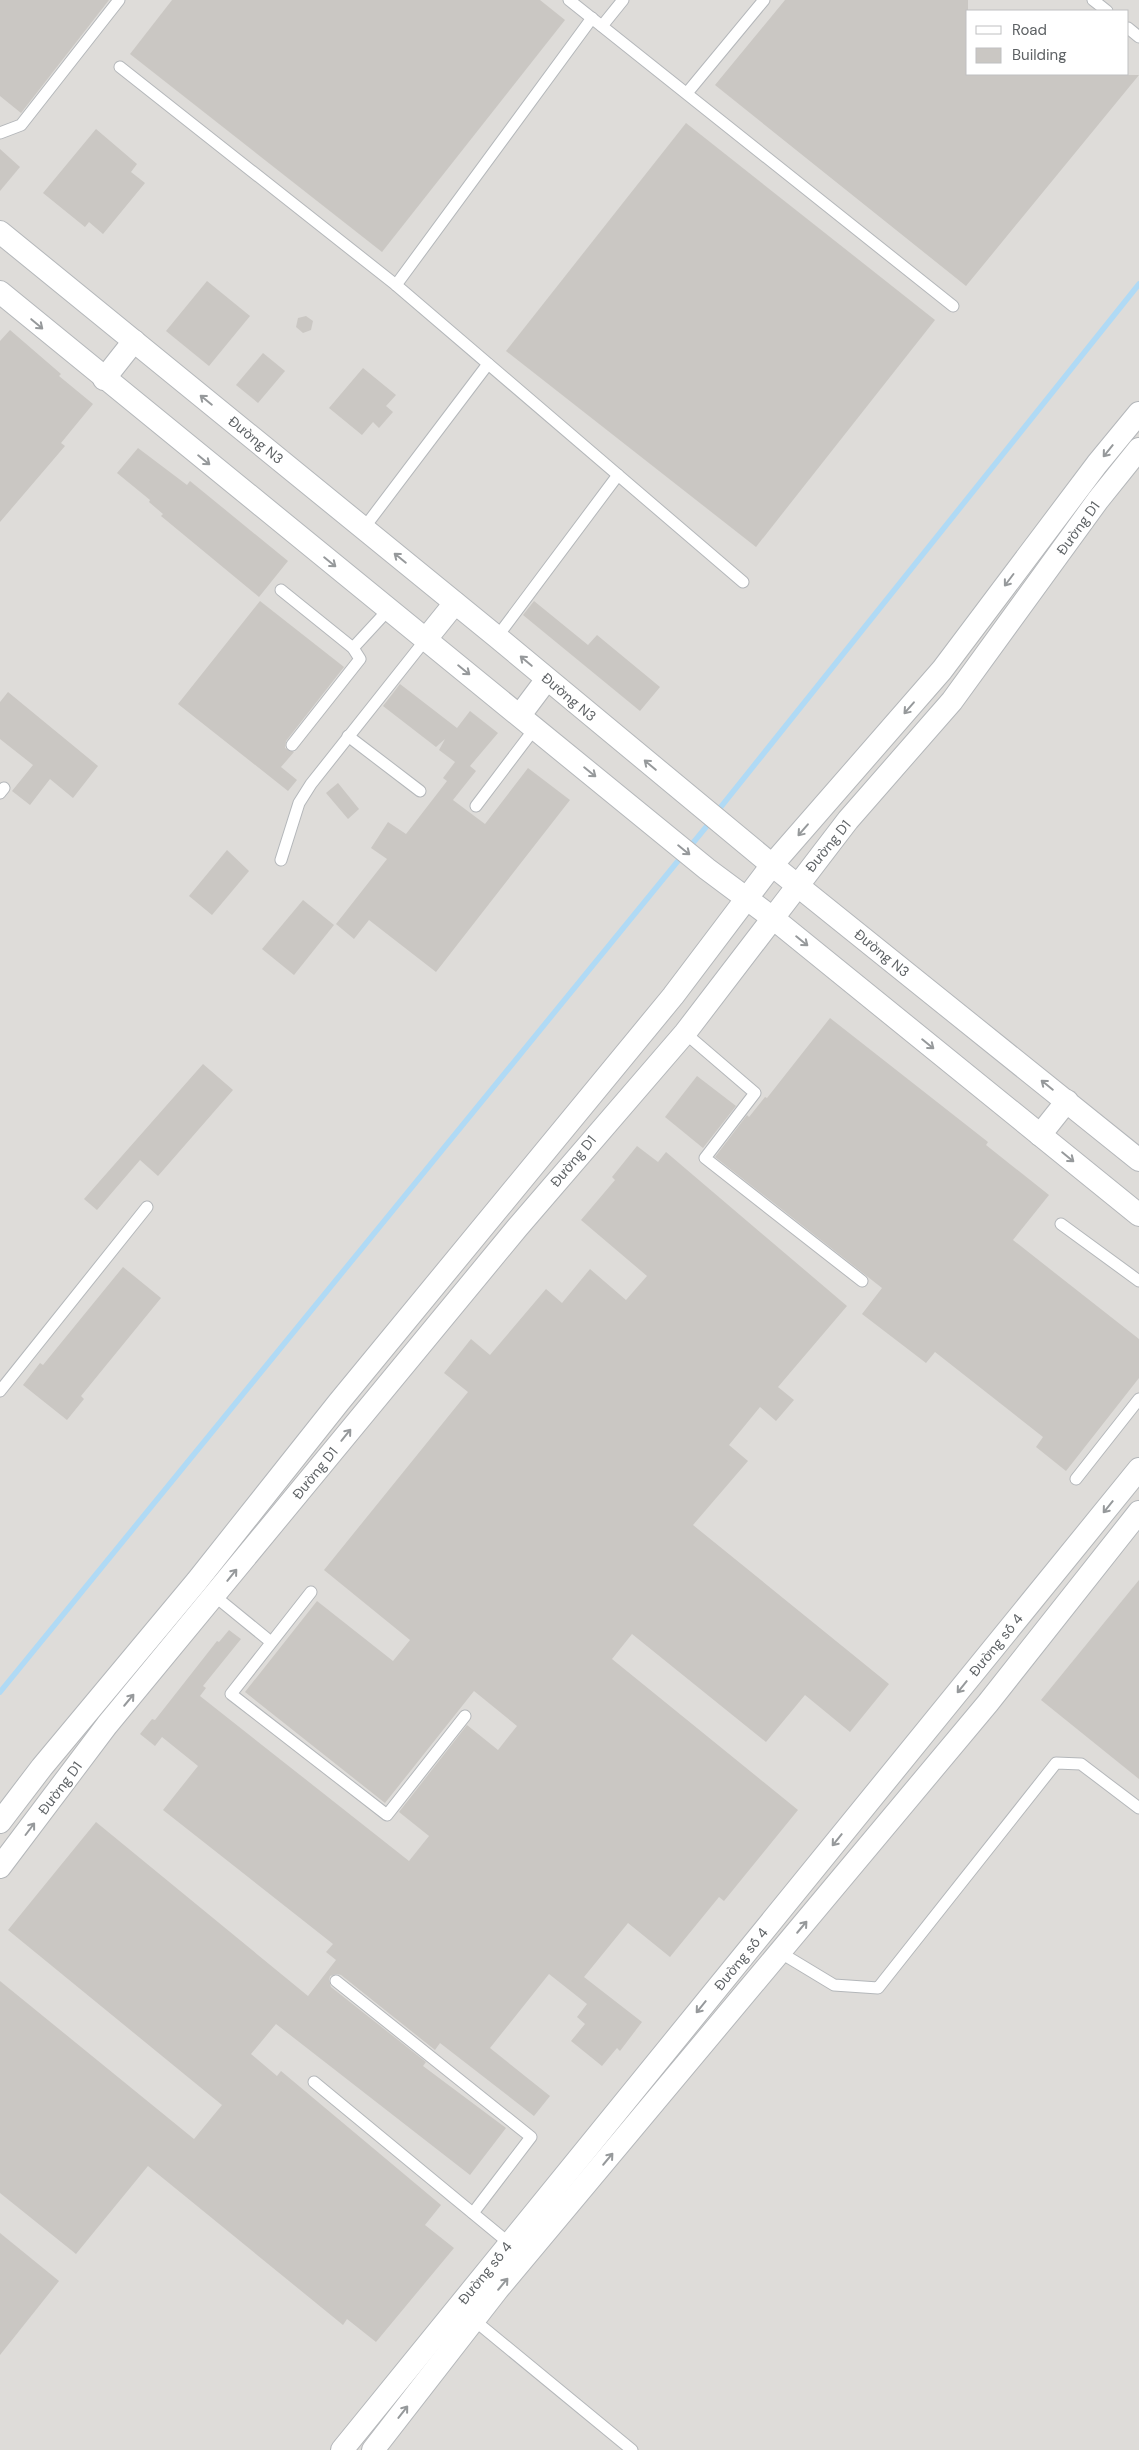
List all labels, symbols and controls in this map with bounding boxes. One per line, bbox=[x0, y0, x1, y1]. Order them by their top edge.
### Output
legend bbox=[966, 10, 1129, 75]
text: Road bbox=[1012, 20, 1047, 40]
text: Building bbox=[1012, 45, 1067, 65]
one-way arrow bbox=[31, 318, 44, 329]
one-way arrow bbox=[200, 394, 213, 405]
street label: Đường N3 bbox=[225, 412, 287, 468]
one-way arrow bbox=[1102, 444, 1114, 457]
one-way arrow bbox=[197, 454, 210, 465]
street label: Đường D1 bbox=[1052, 498, 1104, 558]
one-way arrow bbox=[394, 552, 407, 563]
one-way arrow bbox=[324, 556, 337, 567]
one-way arrow bbox=[1004, 573, 1015, 586]
one-way arrow bbox=[519, 655, 532, 666]
one-way arrow bbox=[457, 664, 470, 675]
street label: Đường N3 bbox=[538, 669, 600, 725]
one-way arrow bbox=[904, 701, 915, 714]
one-way arrow bbox=[644, 759, 657, 770]
one-way arrow bbox=[583, 767, 596, 778]
street label: Đường D1 bbox=[801, 816, 855, 876]
one-way arrow bbox=[797, 824, 808, 837]
one-way arrow bbox=[678, 844, 691, 856]
street label: Đường N3 bbox=[851, 925, 913, 981]
one-way arrow bbox=[795, 936, 808, 947]
one-way arrow bbox=[921, 1038, 934, 1049]
one-way arrow bbox=[1041, 1080, 1054, 1091]
street label: Đường D1 bbox=[546, 1131, 600, 1191]
one-way arrow bbox=[1061, 1151, 1074, 1162]
one-way arrow bbox=[340, 1429, 351, 1442]
street label: Đường D1 bbox=[288, 1443, 342, 1503]
one-way arrow bbox=[1103, 1500, 1114, 1513]
one-way arrow bbox=[227, 1568, 238, 1581]
street label: Đường số 4 bbox=[965, 1610, 1027, 1680]
one-way arrow bbox=[957, 1680, 968, 1693]
one-way arrow bbox=[123, 1694, 134, 1707]
street label: Đường D1 bbox=[34, 1758, 86, 1818]
one-way arrow bbox=[24, 1823, 35, 1836]
one-way arrow bbox=[832, 1834, 843, 1847]
one-way arrow bbox=[797, 1921, 808, 1934]
street label: Đường số 4 bbox=[710, 1924, 772, 1994]
one-way arrow bbox=[696, 2000, 707, 2013]
one-way arrow bbox=[602, 2153, 613, 2166]
street label: Đường số 4 bbox=[454, 2238, 516, 2308]
one-way arrow bbox=[498, 2277, 509, 2290]
one-way arrow bbox=[398, 2405, 409, 2418]

